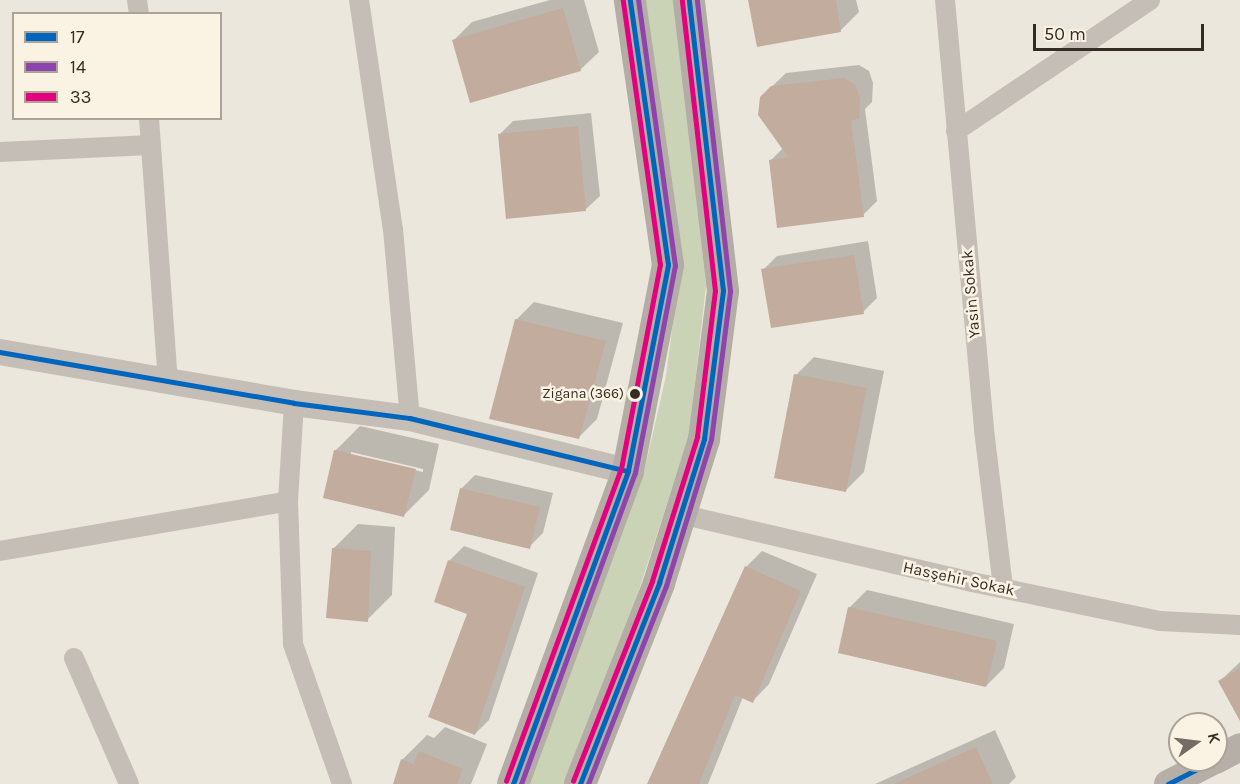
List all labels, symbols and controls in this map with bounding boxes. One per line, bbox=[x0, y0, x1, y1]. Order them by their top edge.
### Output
legend bbox=[12, 12, 222, 120]
scale bar bbox=[1036, 12, 1207, 50]
text: 50 m bbox=[1044, 23, 1086, 45]
text: 17 bbox=[70, 26, 84, 48]
text: 14 bbox=[70, 56, 86, 78]
text: 33 bbox=[70, 86, 91, 108]
street label: Yasin Sokak bbox=[958, 249, 984, 339]
place label: Zigana (366) bbox=[542, 386, 624, 402]
marker: Zigana (366) bbox=[629, 388, 641, 400]
street label: Hasşehir Sokak bbox=[901, 558, 1017, 600]
north arrow bbox=[1168, 712, 1228, 772]
text: K bbox=[1204, 731, 1224, 745]

